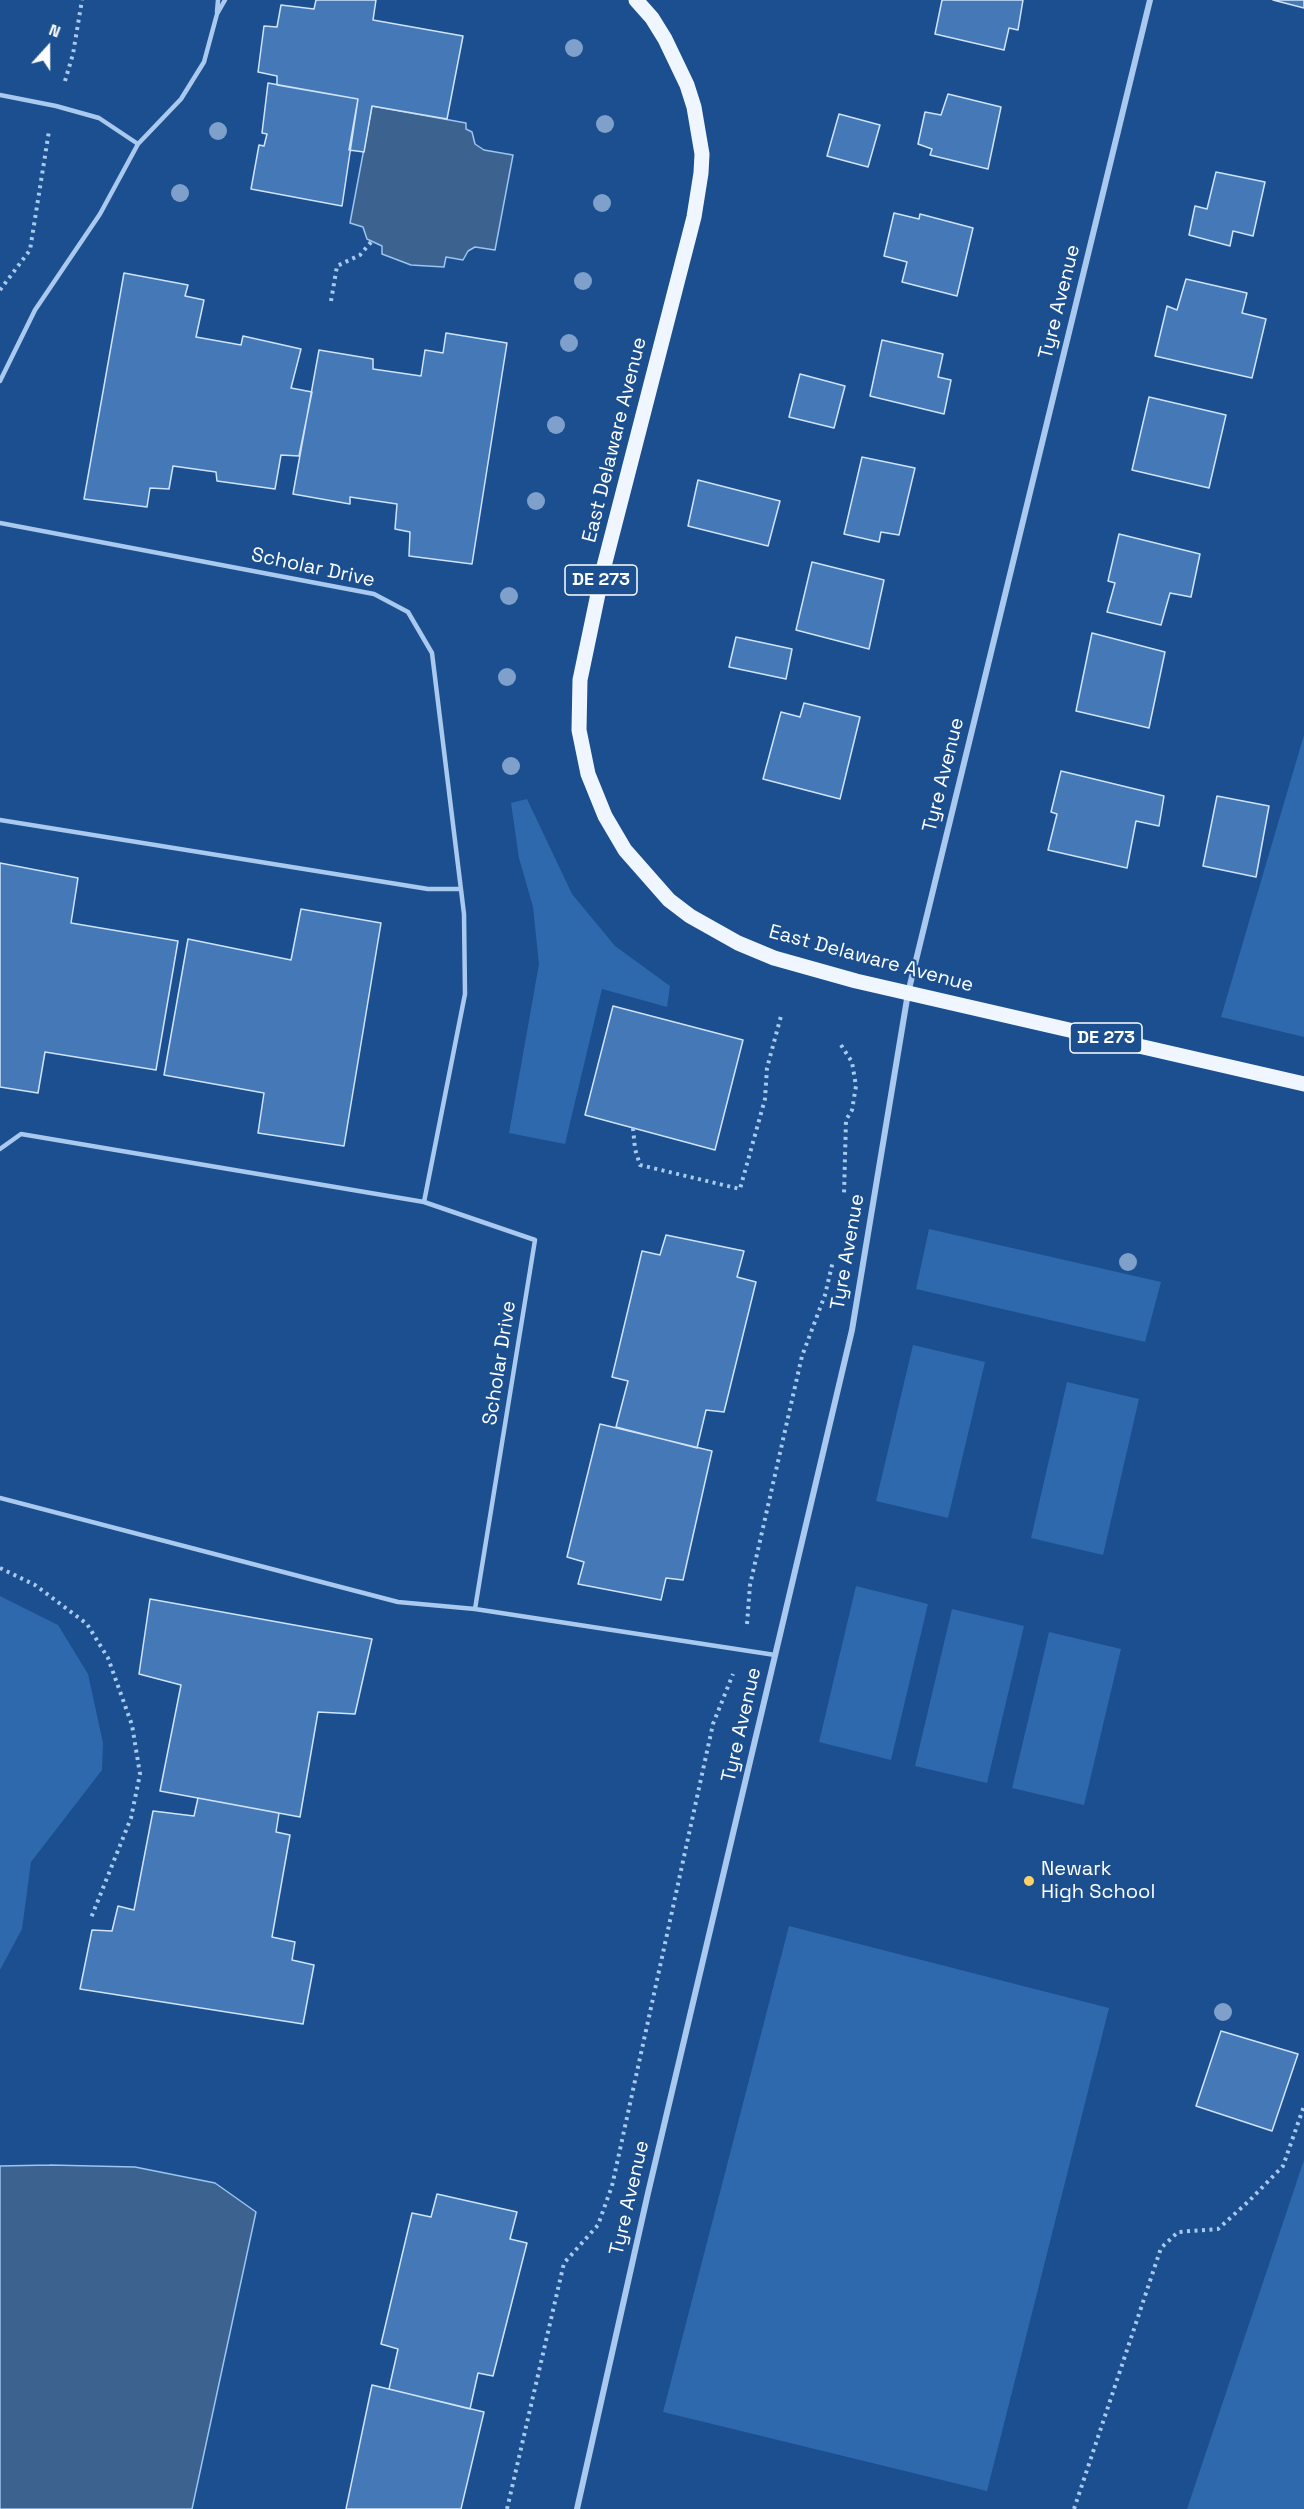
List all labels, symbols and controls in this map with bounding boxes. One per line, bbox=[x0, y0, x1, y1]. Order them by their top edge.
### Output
north arrow bbox=[18, 18, 78, 78]
text: N bbox=[46, 19, 63, 42]
street label: Tyre Avenue bbox=[1034, 242, 1086, 362]
street label: East Delaware Avenue bbox=[578, 335, 652, 545]
street label: Scholar Drive bbox=[249, 543, 377, 593]
road number: DE 273 bbox=[565, 565, 637, 595]
street label: Tyre Avenue bbox=[918, 715, 970, 835]
street label: East Delaware Avenue bbox=[766, 920, 976, 998]
road number: DE 273 bbox=[1070, 1023, 1142, 1053]
street label: Tyre Avenue bbox=[826, 1192, 870, 1312]
street label: Scholar Drive bbox=[478, 1299, 522, 1427]
street label: Tyre Avenue bbox=[717, 1665, 767, 1785]
place label: Newark High School bbox=[1041, 1858, 1155, 1905]
marker: Newark High School bbox=[1022, 1874, 1036, 1888]
street label: Tyre Avenue bbox=[605, 2138, 655, 2258]

